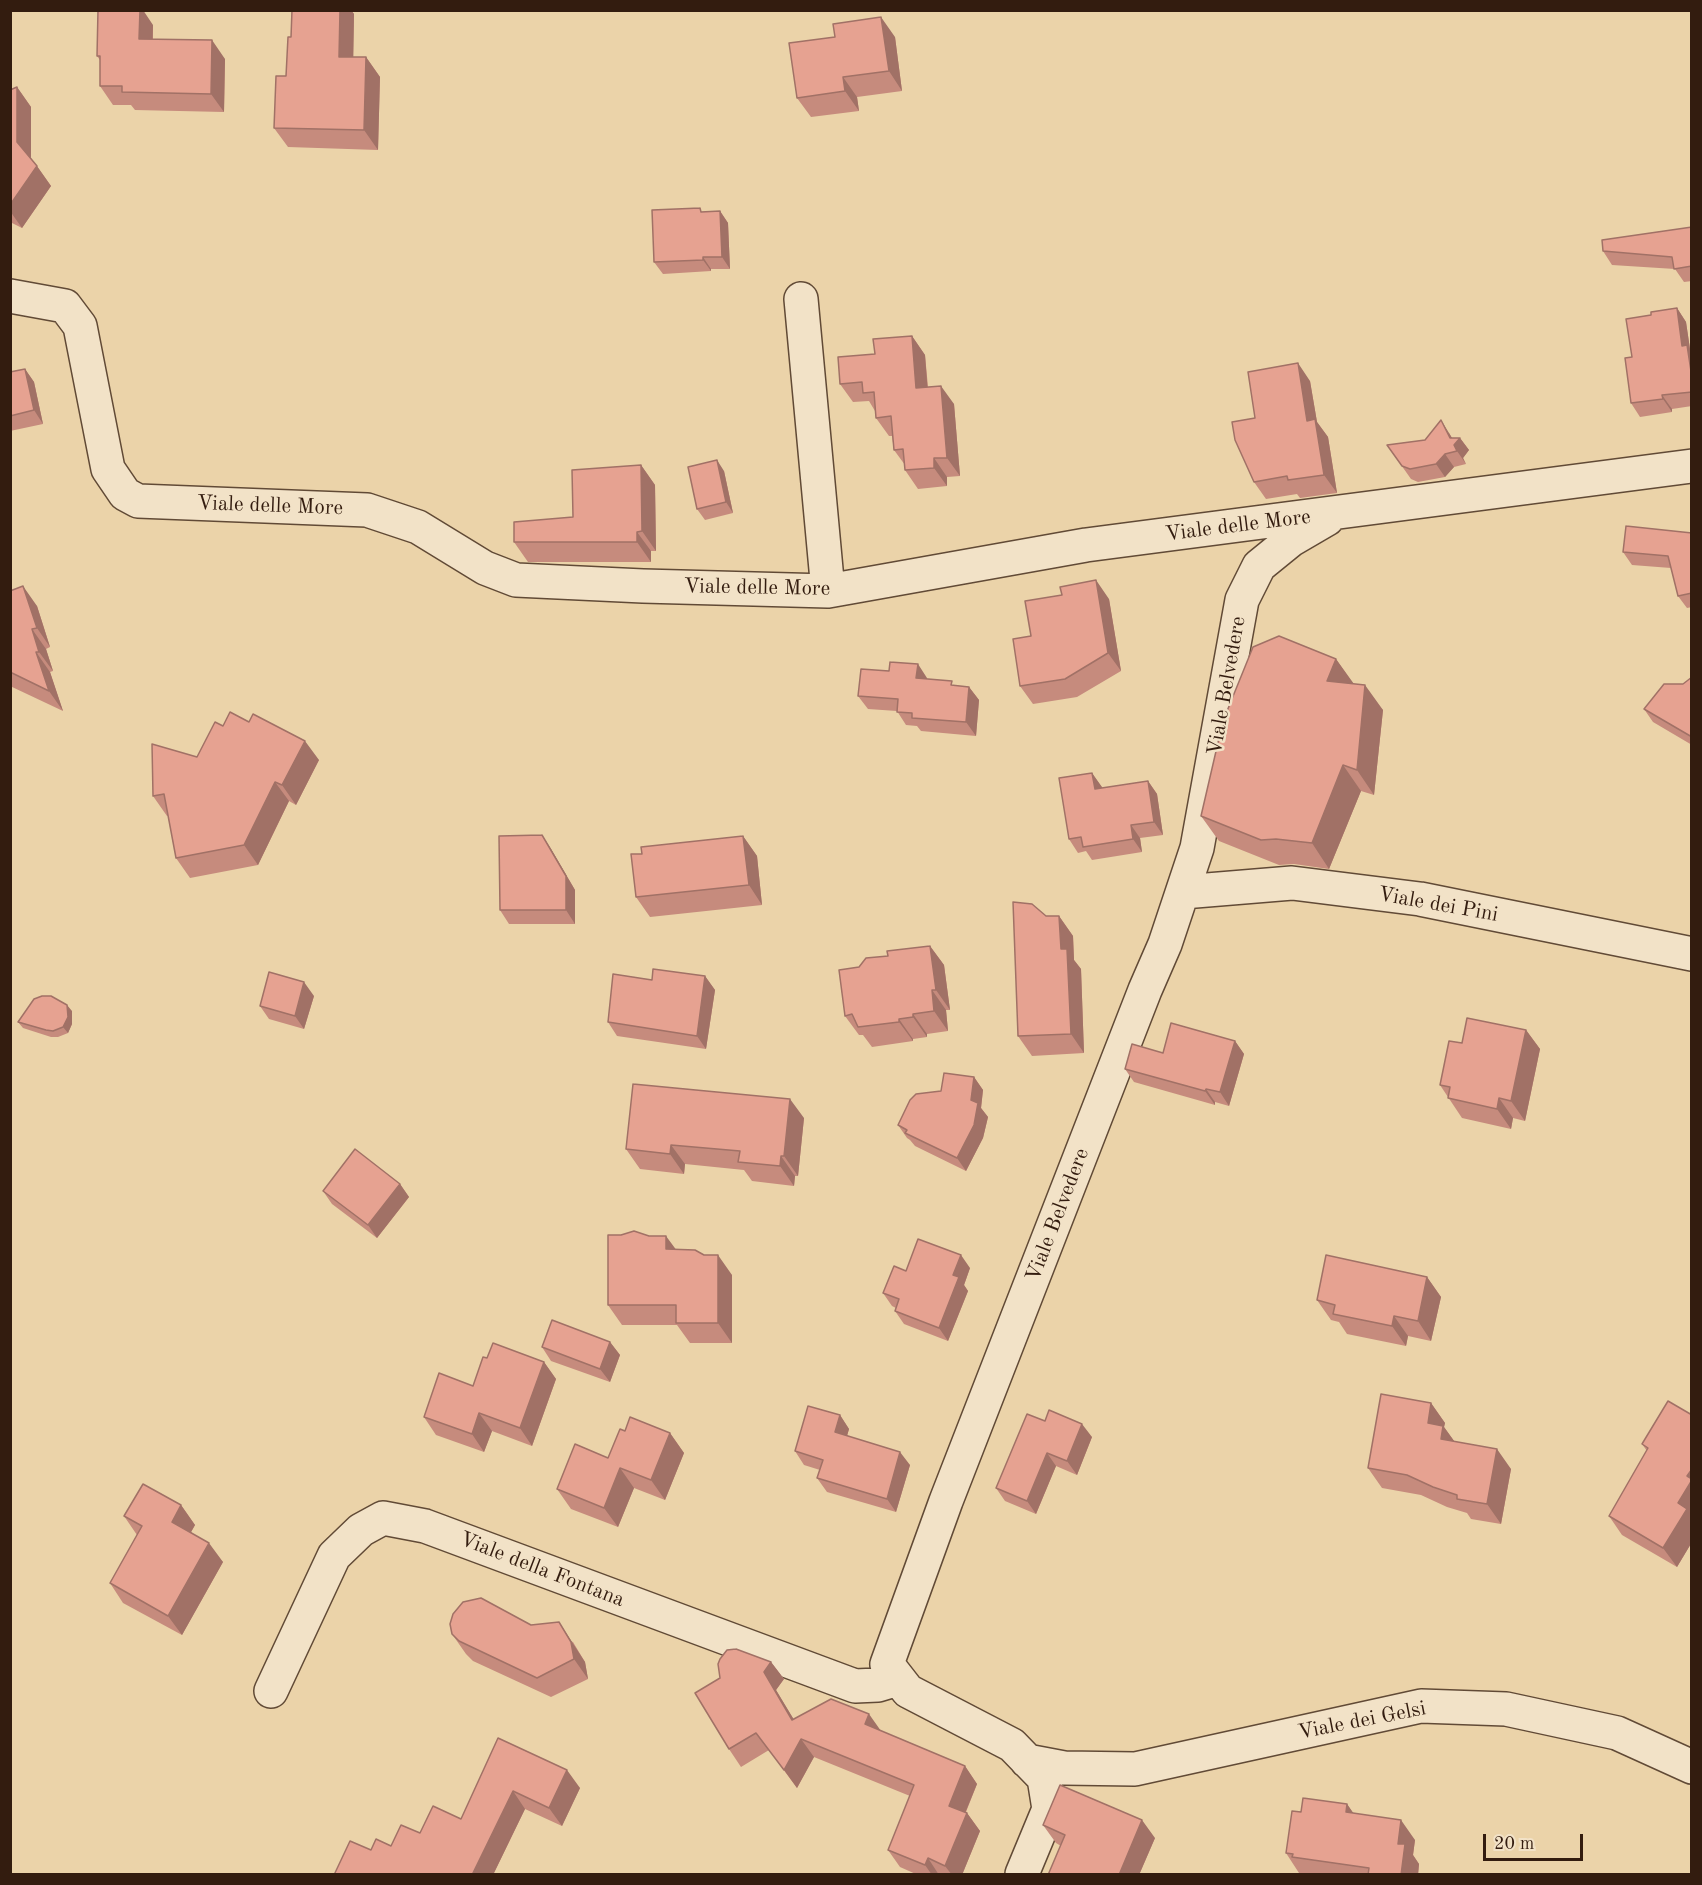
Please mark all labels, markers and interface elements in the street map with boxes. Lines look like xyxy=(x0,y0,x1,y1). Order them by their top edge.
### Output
street label: Viale delle More xyxy=(196,491,344,521)
street label: Viale delle More xyxy=(1164,505,1312,547)
street label: Viale delle More xyxy=(684,574,830,602)
street label: Viale Belvedere xyxy=(1202,614,1252,758)
street label: Viale dei Pini xyxy=(1376,882,1500,928)
street label: Viale Belvedere xyxy=(1021,1145,1095,1285)
street label: Viale della Fontana xyxy=(456,1527,628,1613)
street label: Viale dei Gelsi xyxy=(1296,1696,1428,1746)
scale bar xyxy=(1486,1822,1586,1860)
text: 20 m xyxy=(1494,1835,1534,1853)

